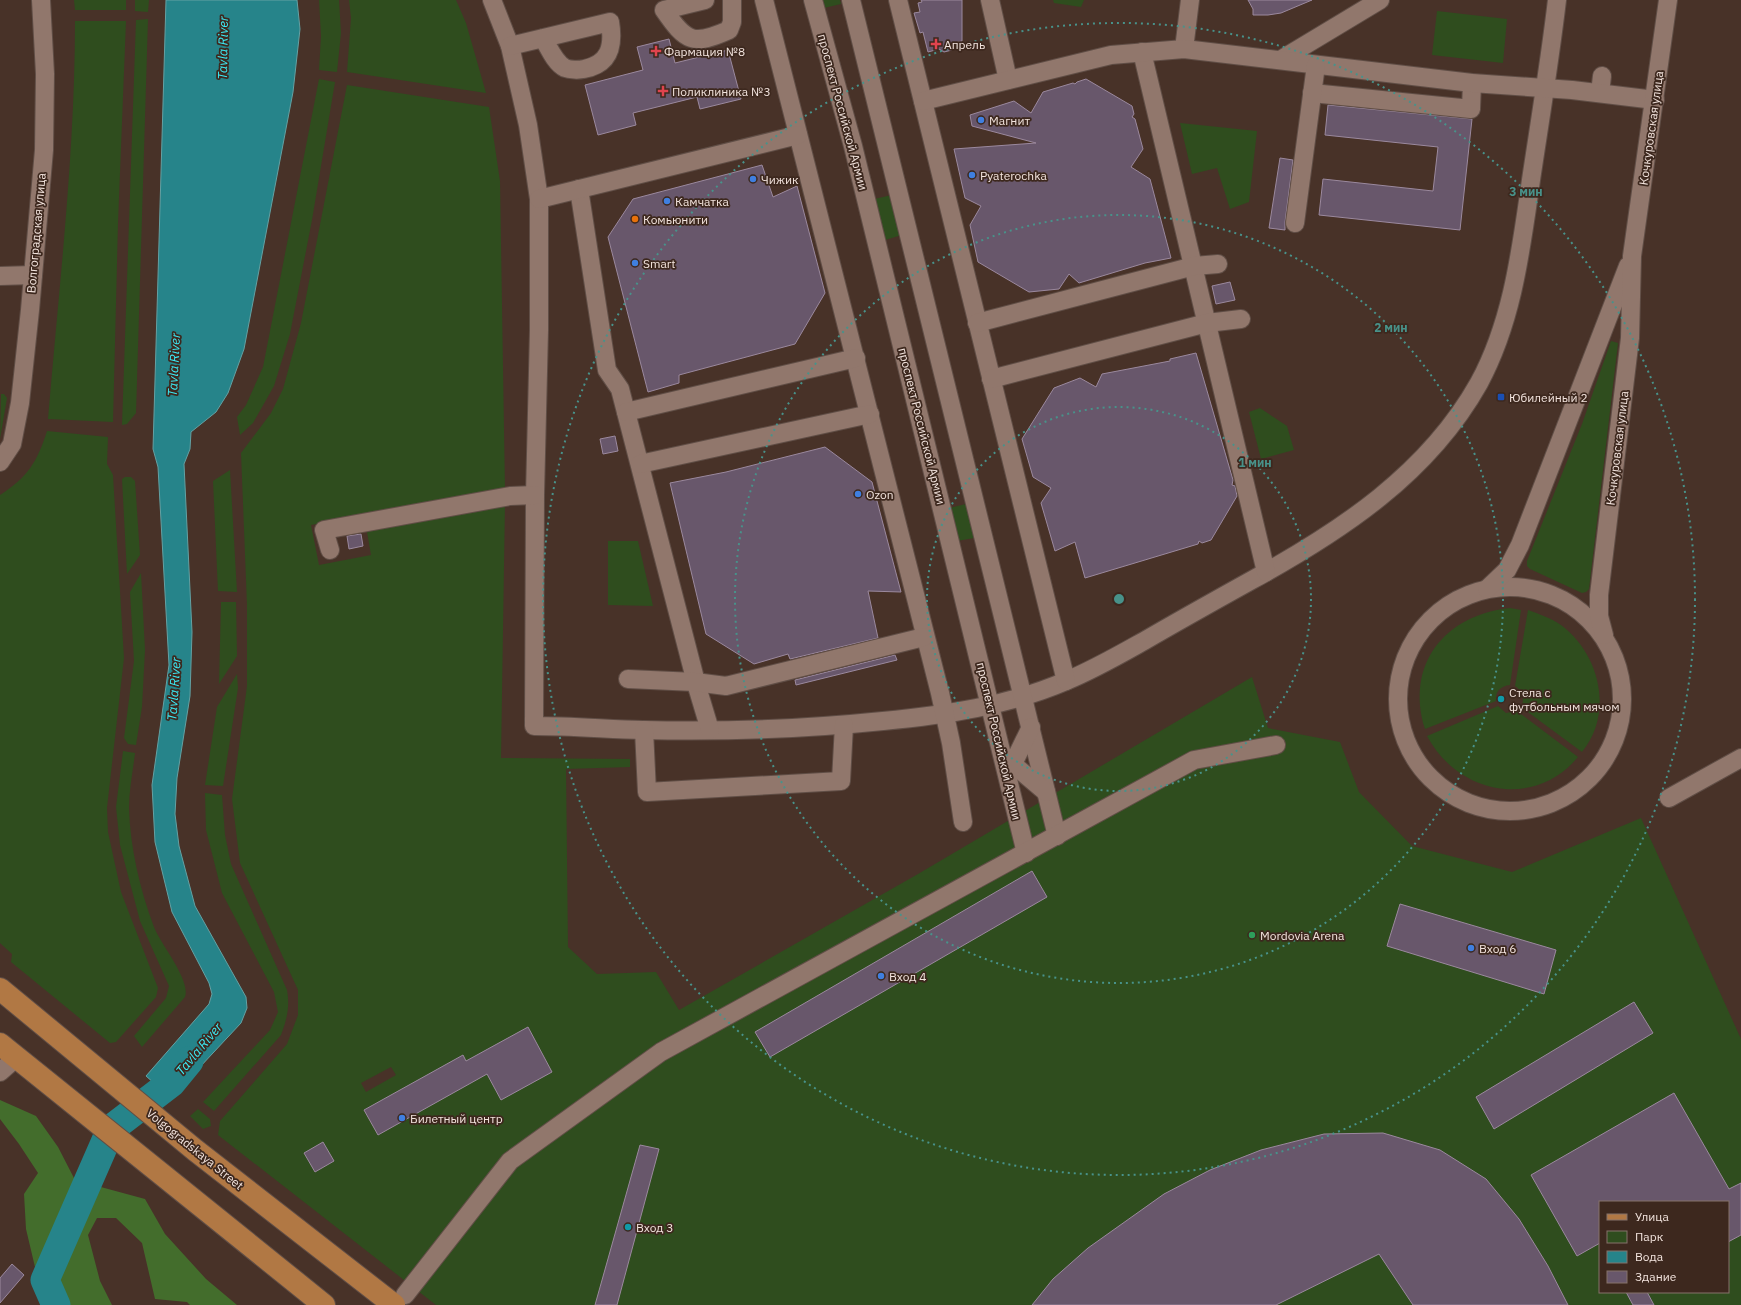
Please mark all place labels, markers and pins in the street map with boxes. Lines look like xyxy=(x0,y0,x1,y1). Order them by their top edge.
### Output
place label: Апрель xyxy=(944,37,985,52)
marker: Апрель xyxy=(931,39,941,49)
place label: Фармация №8 xyxy=(664,44,745,59)
marker: Фармация №8 xyxy=(651,46,661,56)
place label: Поликлиника №3 xyxy=(672,84,771,99)
marker: Поликлиника №3 xyxy=(657,85,669,97)
place label: Магнит xyxy=(989,113,1030,128)
marker: Магнит xyxy=(976,115,986,125)
place label: Pyaterochka xyxy=(980,168,1047,183)
marker: Pyaterochka xyxy=(967,170,977,180)
place label: Чижик xyxy=(761,172,799,187)
marker: Чижик xyxy=(748,174,758,184)
place label: Камчатка xyxy=(675,194,729,209)
marker: Камчатка xyxy=(662,196,672,206)
place label: Комьюнити xyxy=(643,212,708,227)
marker: Комьюнити xyxy=(630,214,640,224)
place label: Smart xyxy=(643,256,676,271)
marker: Smart xyxy=(630,258,640,268)
place label: Юбилейный 2 xyxy=(1509,390,1588,405)
marker: Юбилейный 2 xyxy=(1496,392,1506,402)
place label: Ozon xyxy=(866,487,893,502)
marker: Ozon xyxy=(853,489,863,499)
centre of rings xyxy=(1112,592,1126,606)
place label: Стела с футбольным мячом xyxy=(1509,685,1620,714)
marker: Стела с футбольным мячом xyxy=(1496,694,1506,704)
place label: Mordovia Arena xyxy=(1260,928,1345,943)
marker: Mordovia Arena xyxy=(1247,930,1257,940)
place label: Вход 6 xyxy=(1479,941,1517,956)
marker: Вход 6 xyxy=(1466,943,1476,953)
place label: Вход 4 xyxy=(889,969,927,984)
marker: Вход 4 xyxy=(876,971,886,981)
place label: Билетный центр xyxy=(410,1111,503,1126)
marker: Билетный центр xyxy=(397,1113,407,1123)
place label: Вход 3 xyxy=(636,1220,674,1235)
marker: Вход 3 xyxy=(623,1222,633,1232)

